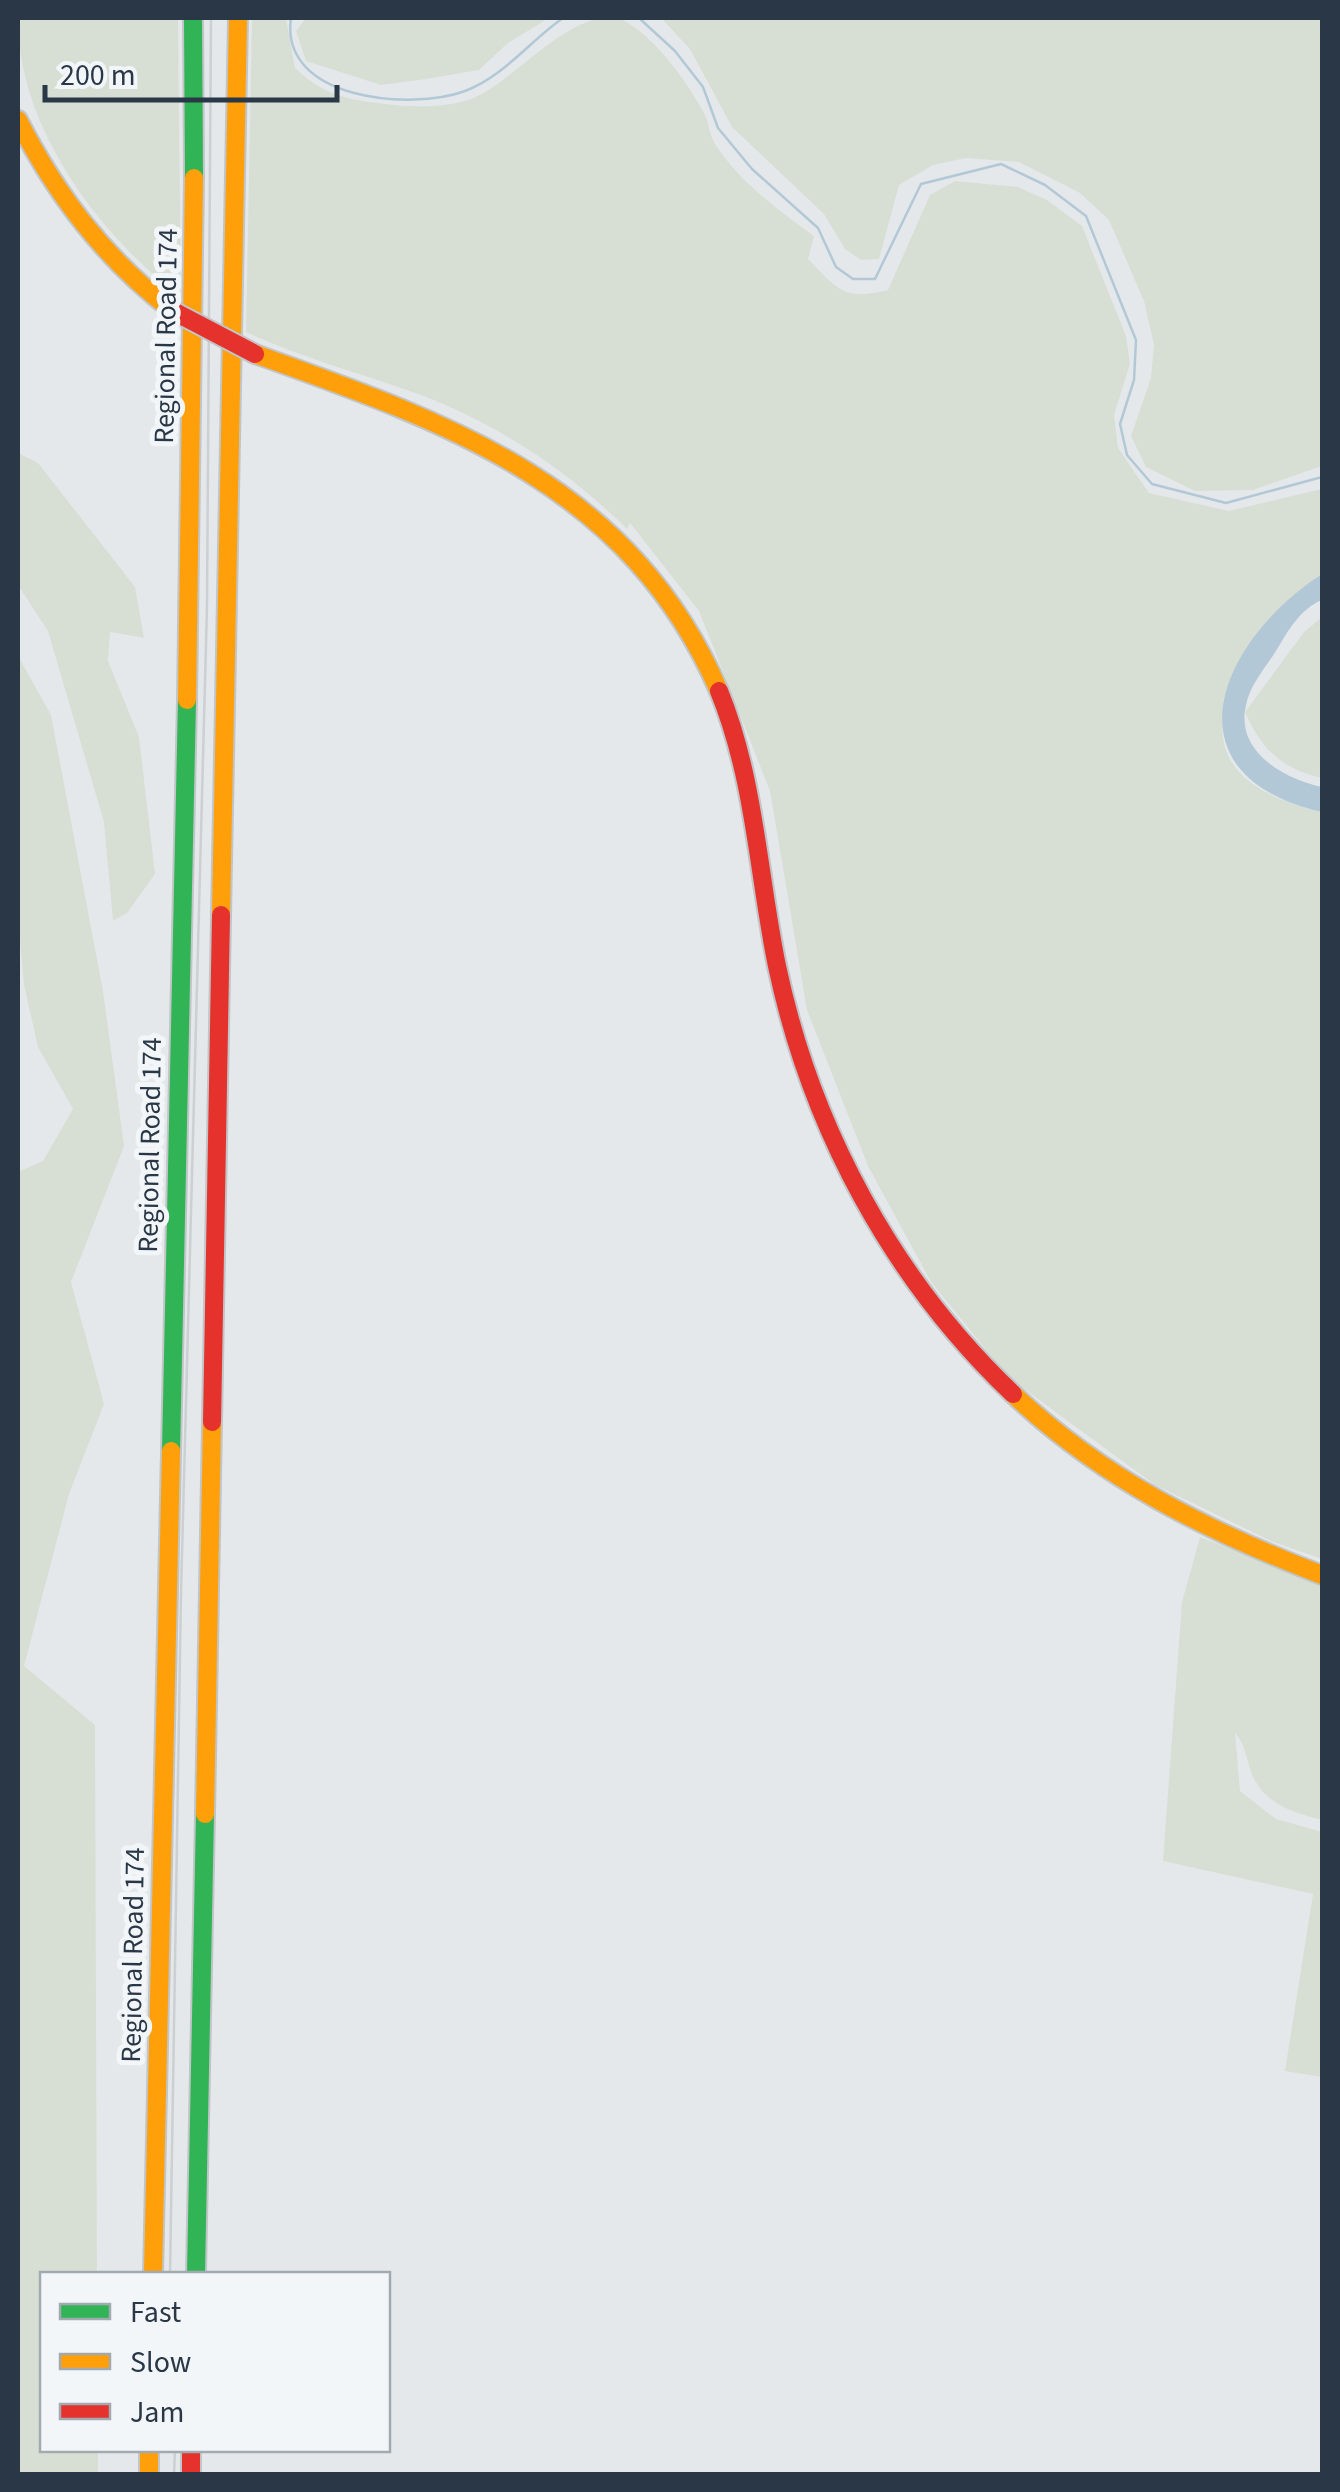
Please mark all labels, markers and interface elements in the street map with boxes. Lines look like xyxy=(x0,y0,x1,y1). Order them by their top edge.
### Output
scale bar xyxy=(45,40,338,102)
text: 200 m xyxy=(60,54,136,97)
street label: Regional Road 174 xyxy=(144,228,188,444)
street label: Regional Road 174 xyxy=(128,1037,172,1253)
street label: Regional Road 174 xyxy=(111,1847,155,2063)
legend xyxy=(40,2272,390,2452)
text: Fast xyxy=(130,2291,181,2334)
text: Slow xyxy=(130,2341,191,2384)
text: Jam xyxy=(130,2391,184,2434)

